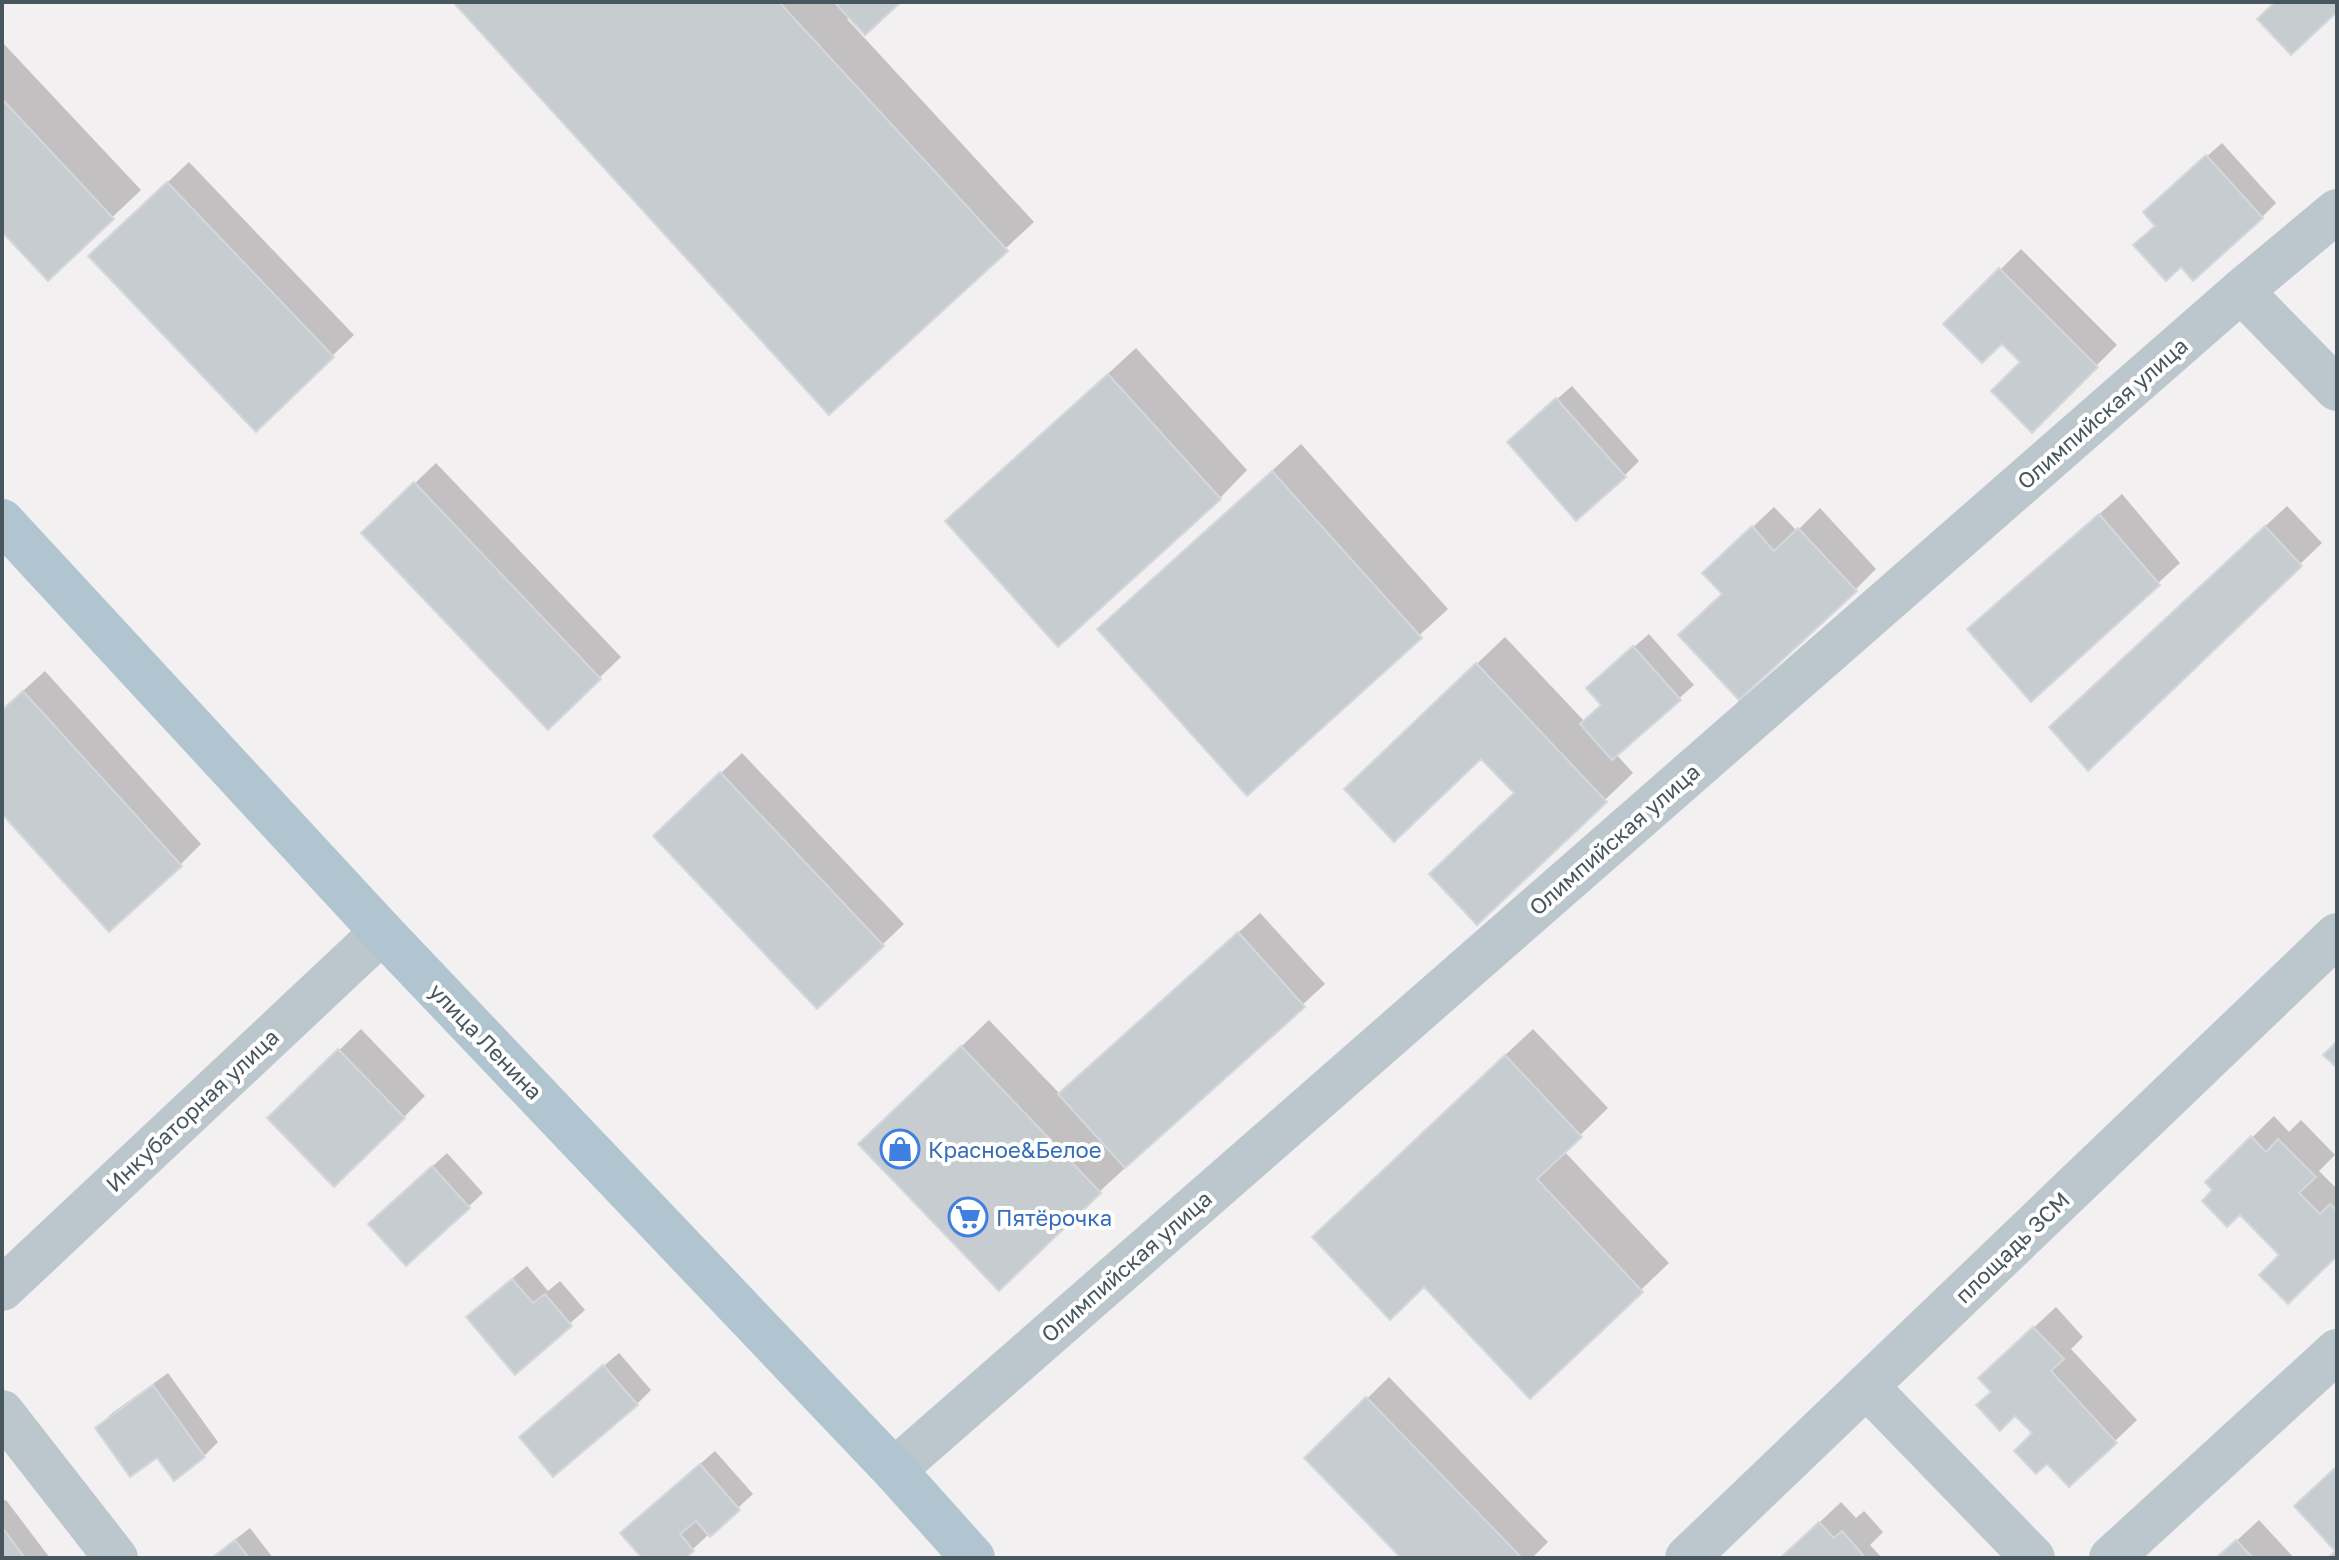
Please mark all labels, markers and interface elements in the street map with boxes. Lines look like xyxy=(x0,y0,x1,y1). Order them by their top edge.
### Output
street label: Олимпийская улица xyxy=(2011,332,2193,494)
street label: Олимпийская улица xyxy=(1523,758,1705,920)
street label: улица Ленина xyxy=(424,977,548,1105)
street label: Инкубаторная улица xyxy=(100,1023,284,1197)
shop icon: Красное&Белое xyxy=(879,1128,921,1170)
place label: Красное&Белое xyxy=(928,1136,1101,1163)
street label: Олимпийская улица xyxy=(1035,1185,1217,1347)
street label: площадь ЗСМ xyxy=(1949,1186,2075,1308)
supermarket icon: Пятёрочка xyxy=(947,1196,989,1238)
place label: Пятёрочка xyxy=(996,1204,1112,1231)

